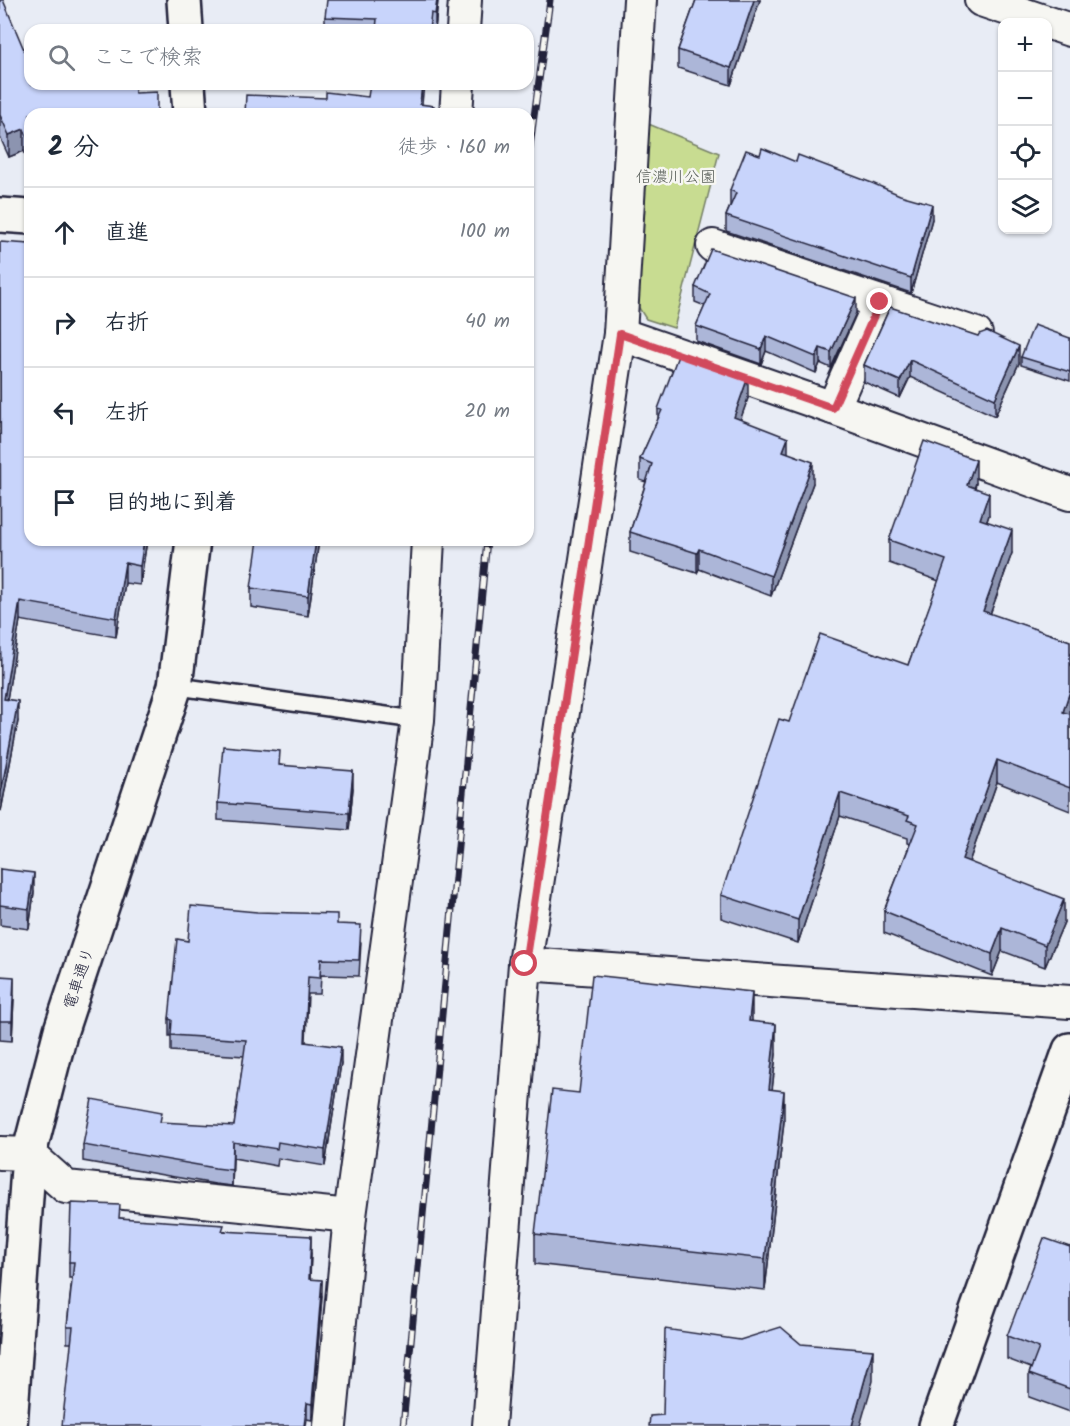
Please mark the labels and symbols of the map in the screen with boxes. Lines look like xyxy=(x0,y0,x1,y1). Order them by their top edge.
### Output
park label: 信濃川公園 xyxy=(636,165,716,190)
route end xyxy=(866,288,892,314)
street label: 電車通り xyxy=(58,944,101,1013)
route start xyxy=(511,950,537,976)

